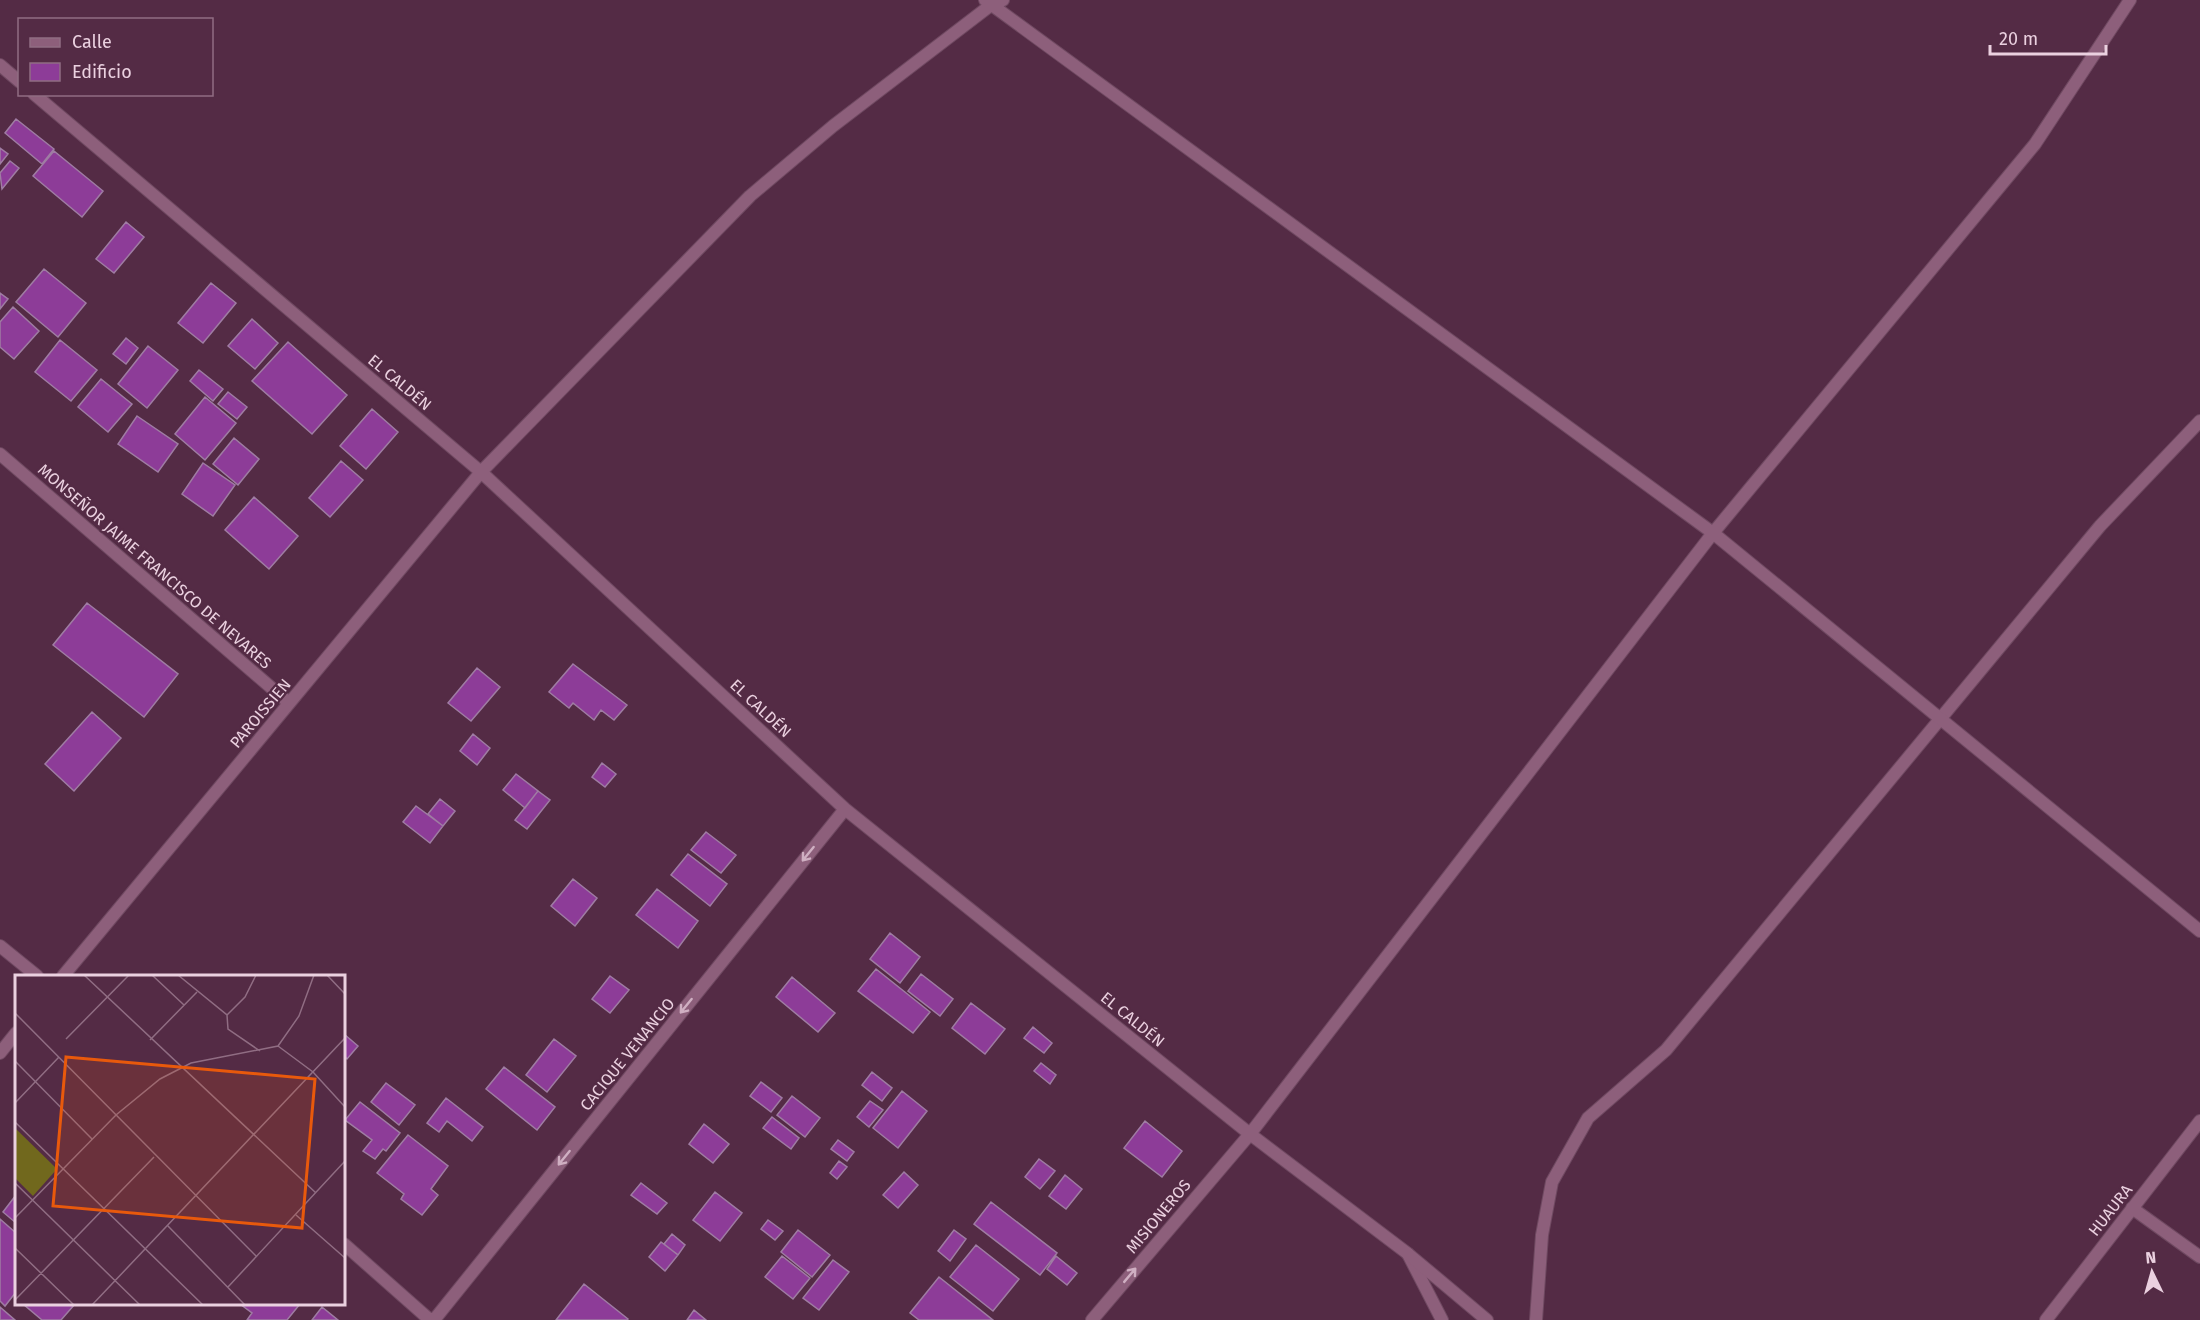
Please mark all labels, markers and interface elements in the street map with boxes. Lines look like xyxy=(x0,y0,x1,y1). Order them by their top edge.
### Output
legend xyxy=(18,18,213,96)
scale bar xyxy=(1990,18,2106,56)
text: 20 m xyxy=(1999,28,2038,50)
text: Calle xyxy=(72,31,112,53)
text: Edificio xyxy=(72,61,132,83)
street label: EL CALDÉN xyxy=(364,350,436,414)
street label: MONSEÑOR JAIME FRANCISCO DE NEVARES xyxy=(34,460,275,673)
street label: PAROISSIEN xyxy=(226,675,295,752)
street label: EL CALDÉN xyxy=(726,675,796,741)
one-way arrow xyxy=(802,846,815,862)
inset map xyxy=(15,975,345,1305)
street label: EL CALDÉN xyxy=(1097,987,1169,1051)
street label: CACIQUE VENANCIO xyxy=(576,994,679,1114)
one-way arrow xyxy=(680,998,693,1014)
one-way arrow xyxy=(558,1150,571,1166)
street label: MISIONEROS xyxy=(1122,1175,1195,1257)
street label: HUAURA xyxy=(2085,1180,2137,1240)
north arrow xyxy=(2122,1242,2182,1302)
text: N xyxy=(2145,1248,2157,1267)
one-way arrow xyxy=(1123,1268,1137,1283)

